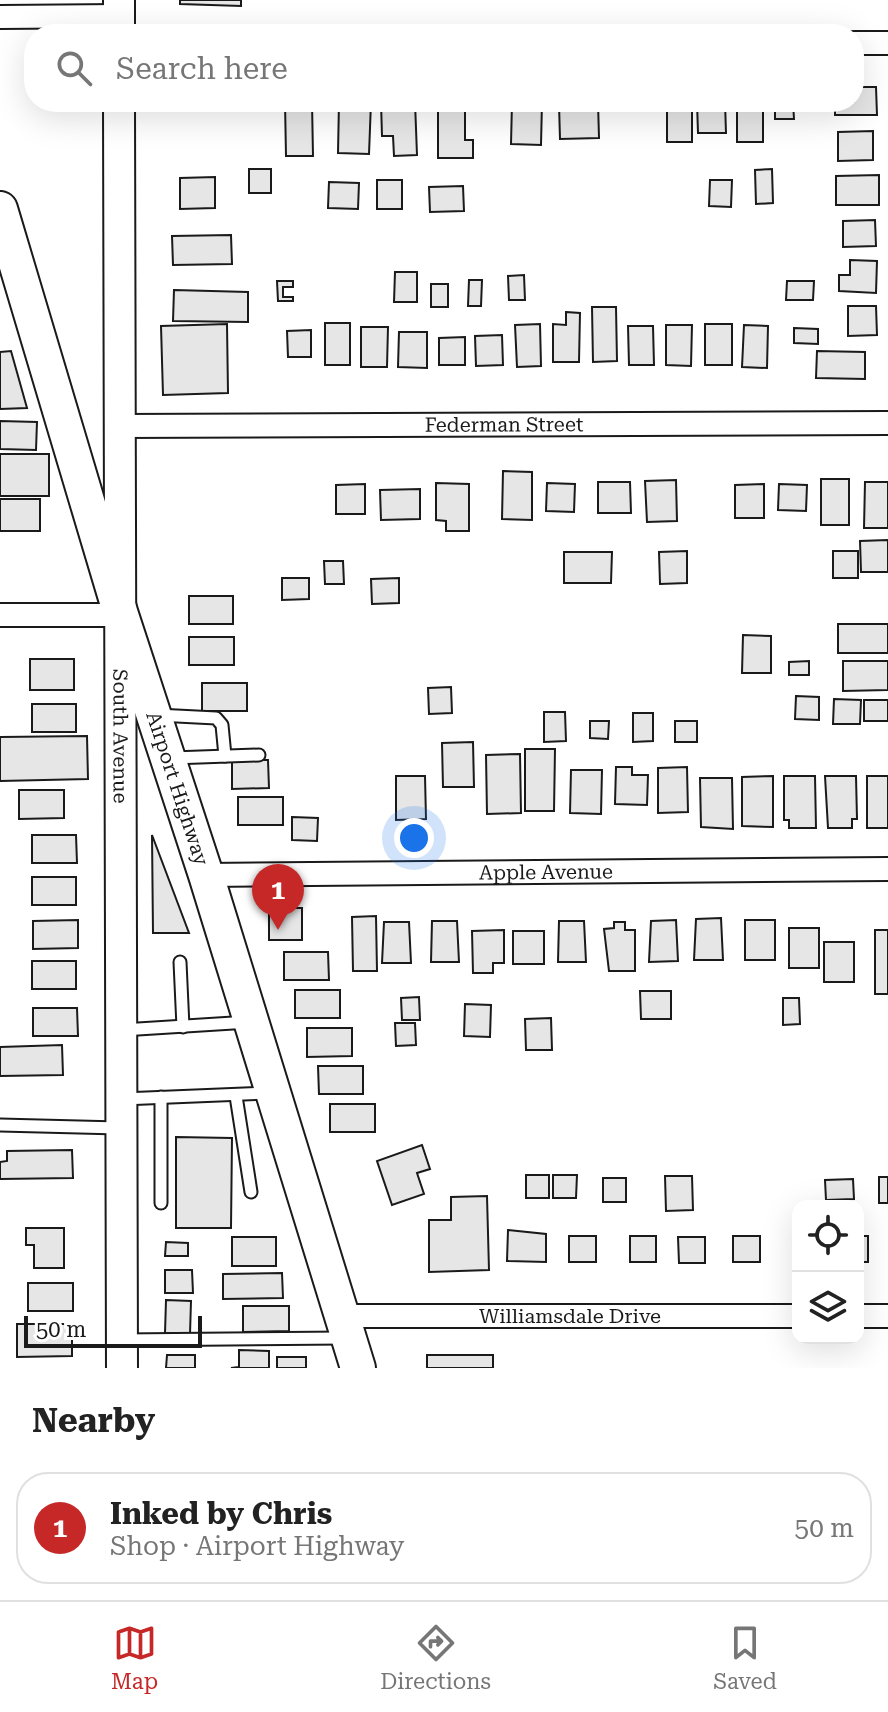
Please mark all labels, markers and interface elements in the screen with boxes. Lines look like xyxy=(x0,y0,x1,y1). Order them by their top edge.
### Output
search box xyxy=(24,24,864,112)
icon: search xyxy=(52,46,96,90)
text: Search here xyxy=(116,51,288,86)
street label: Federman Street xyxy=(425,412,584,437)
street label: South Avenue xyxy=(108,669,133,803)
street label: Airport Highway xyxy=(141,708,214,869)
your location xyxy=(394,818,434,858)
street label: Apple Avenue xyxy=(479,859,613,885)
pin: 1 xyxy=(252,864,304,930)
map controls xyxy=(792,1200,864,1344)
button: locate xyxy=(792,1200,864,1272)
button: layers xyxy=(792,1272,864,1344)
street label: Williamsdale Drive xyxy=(479,1304,661,1328)
scale bar xyxy=(24,1312,202,1348)
text: 50 m xyxy=(36,1317,86,1342)
text: Nearby xyxy=(32,1400,155,1440)
text: Inked by Chris xyxy=(110,1496,332,1531)
text: 1 xyxy=(53,1513,67,1543)
text: 50 m xyxy=(795,1513,854,1543)
text: Shop · Airport Highway xyxy=(110,1531,404,1561)
tab: Map xyxy=(111,1621,158,1694)
tab: Directions xyxy=(380,1621,491,1694)
tab: Saved xyxy=(713,1621,777,1694)

